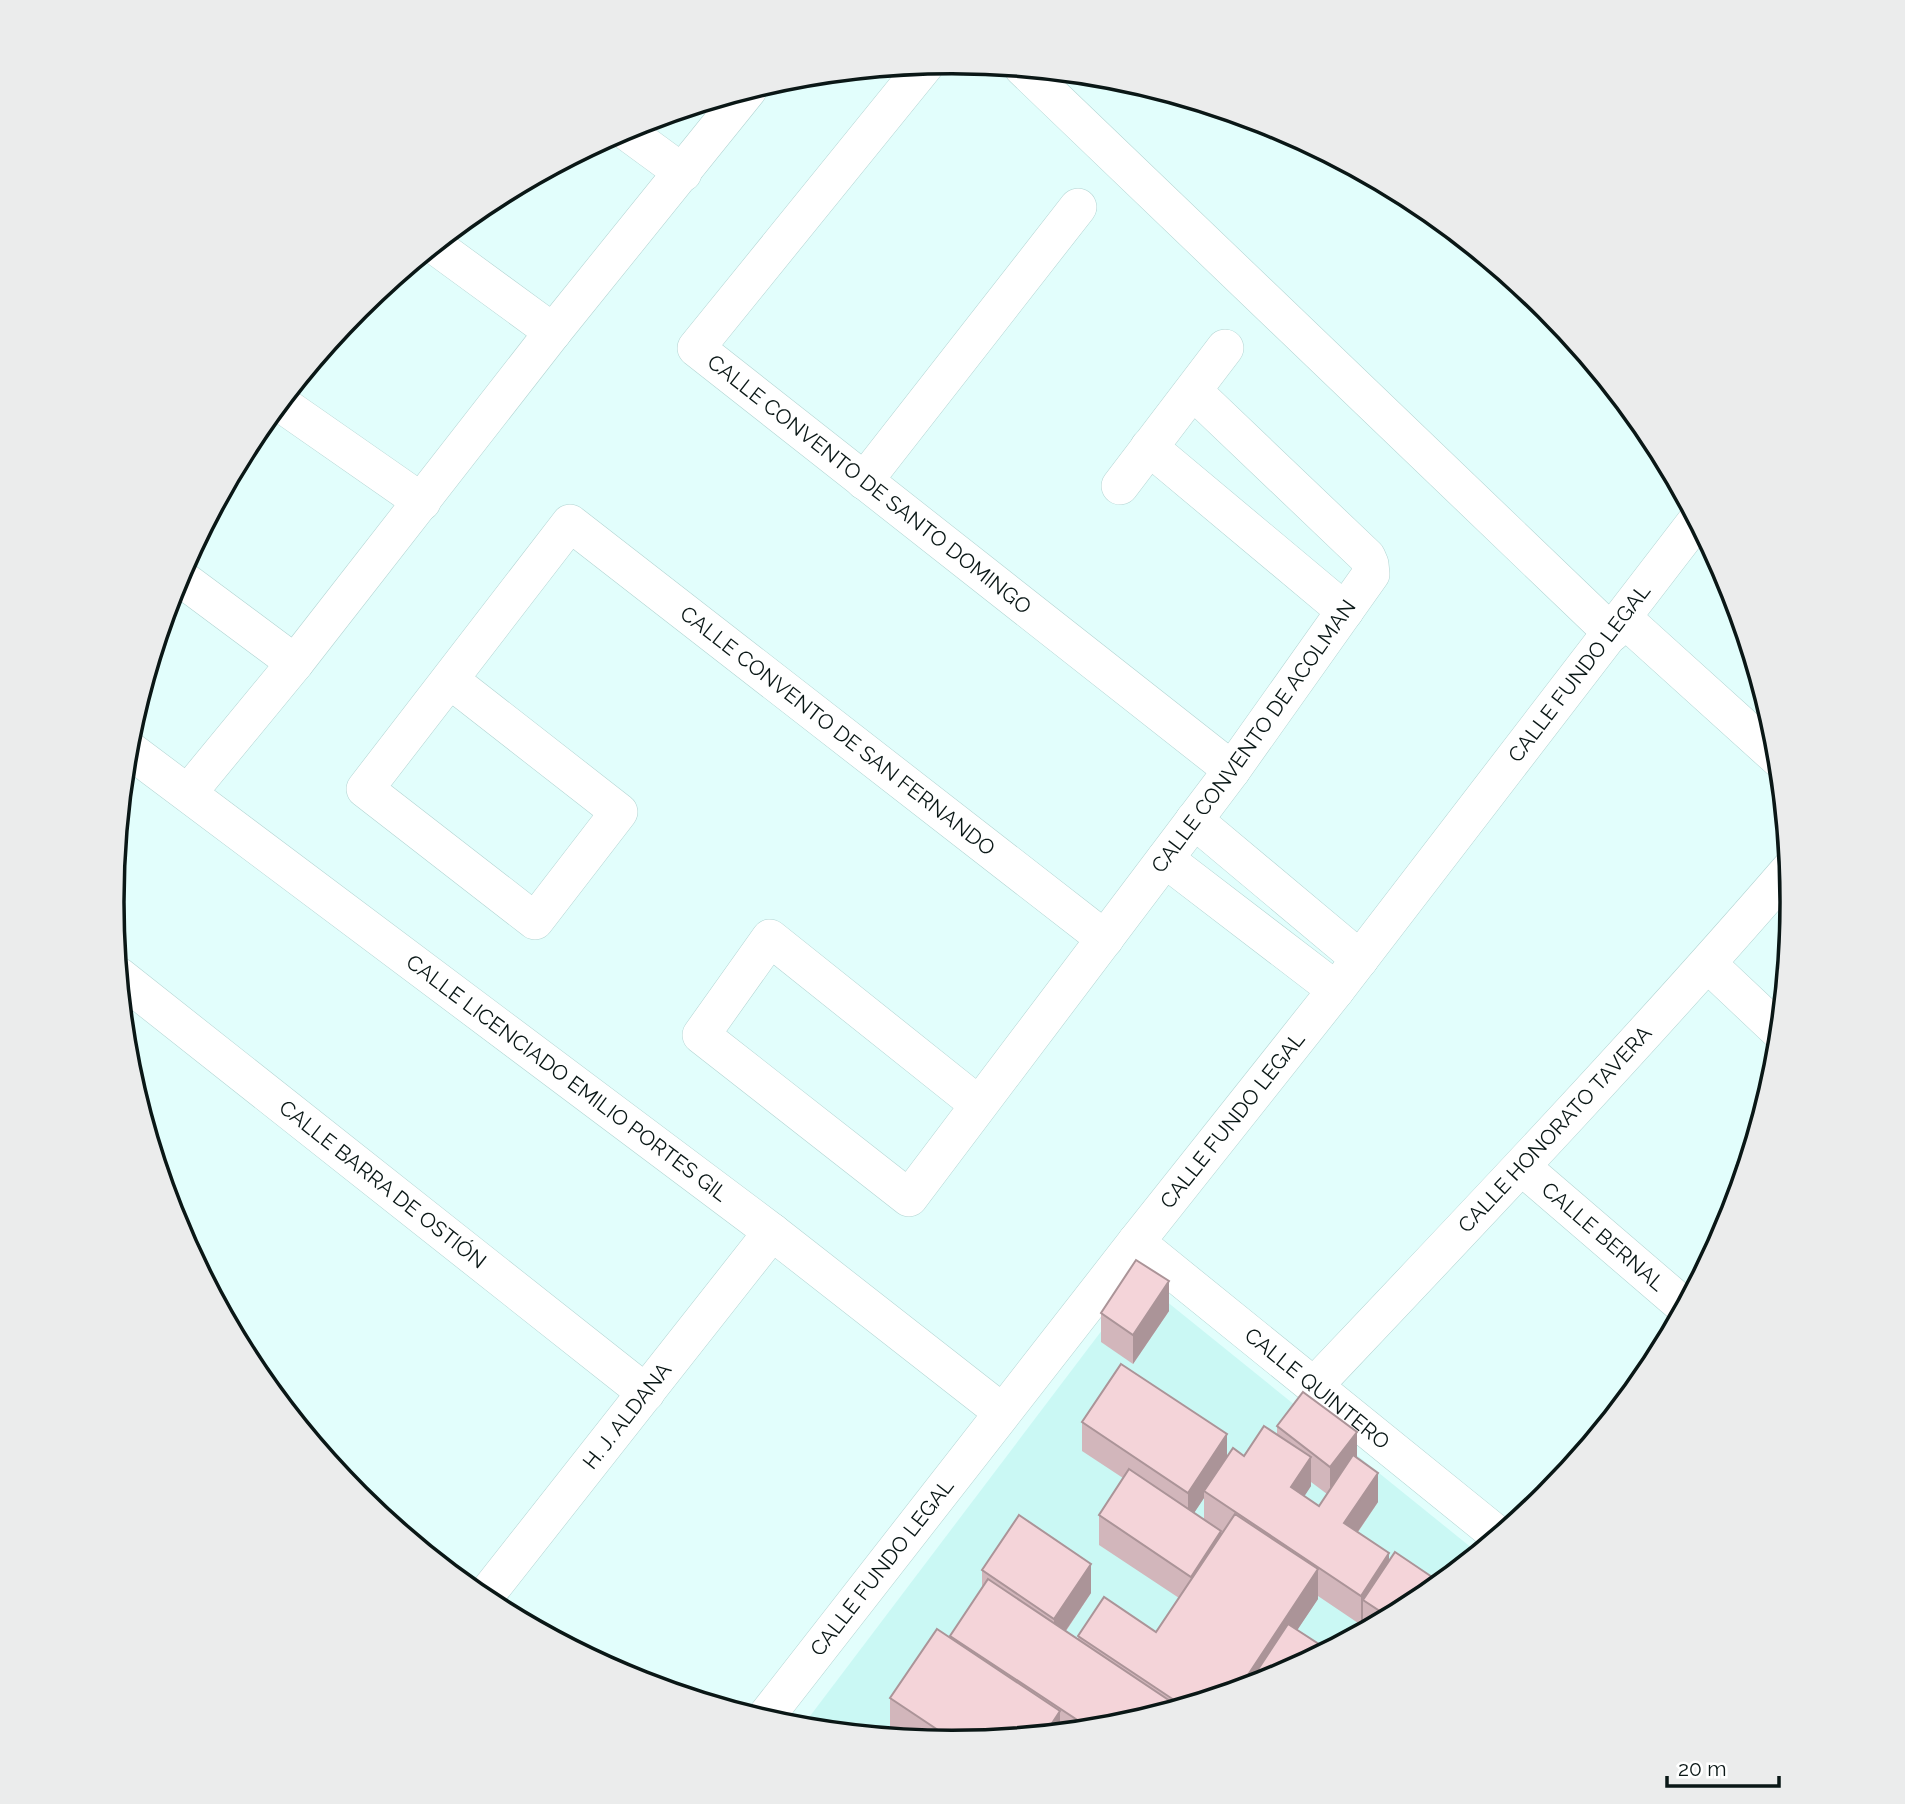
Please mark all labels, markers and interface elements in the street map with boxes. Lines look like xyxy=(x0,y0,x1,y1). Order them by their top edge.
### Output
street label: CALLE CONVENTO DE SANTO DOMINGO xyxy=(703,349,1036,619)
street label: CALLE FUNDO LEGAL xyxy=(1503,579,1655,767)
street label: CALLE CONVENTO DE ACOLMAN xyxy=(1146,595,1361,878)
street label: CALLE CONVENTO DE SAN FERNANDO xyxy=(676,601,1000,861)
street label: CALLE LICENCIADO EMILIO PORTES GIL xyxy=(402,949,733,1206)
street label: CALLE HONORATO TAVERA xyxy=(1453,1021,1657,1238)
street label: CALLE FUNDO LEGAL xyxy=(1154,1027,1310,1213)
street label: CALLE BARRA DE OSTIÓN xyxy=(274,1095,491,1274)
street label: CALLE BERNAL xyxy=(1537,1177,1670,1296)
street label: CALLE QUINTERO xyxy=(1240,1322,1395,1454)
street label: H. J. ALDANA xyxy=(577,1357,676,1474)
street label: CALLE FUNDO LEGAL xyxy=(805,1474,959,1661)
scale bar xyxy=(1667,1744,1779,1788)
text: 20 m xyxy=(1678,1756,1726,1781)

